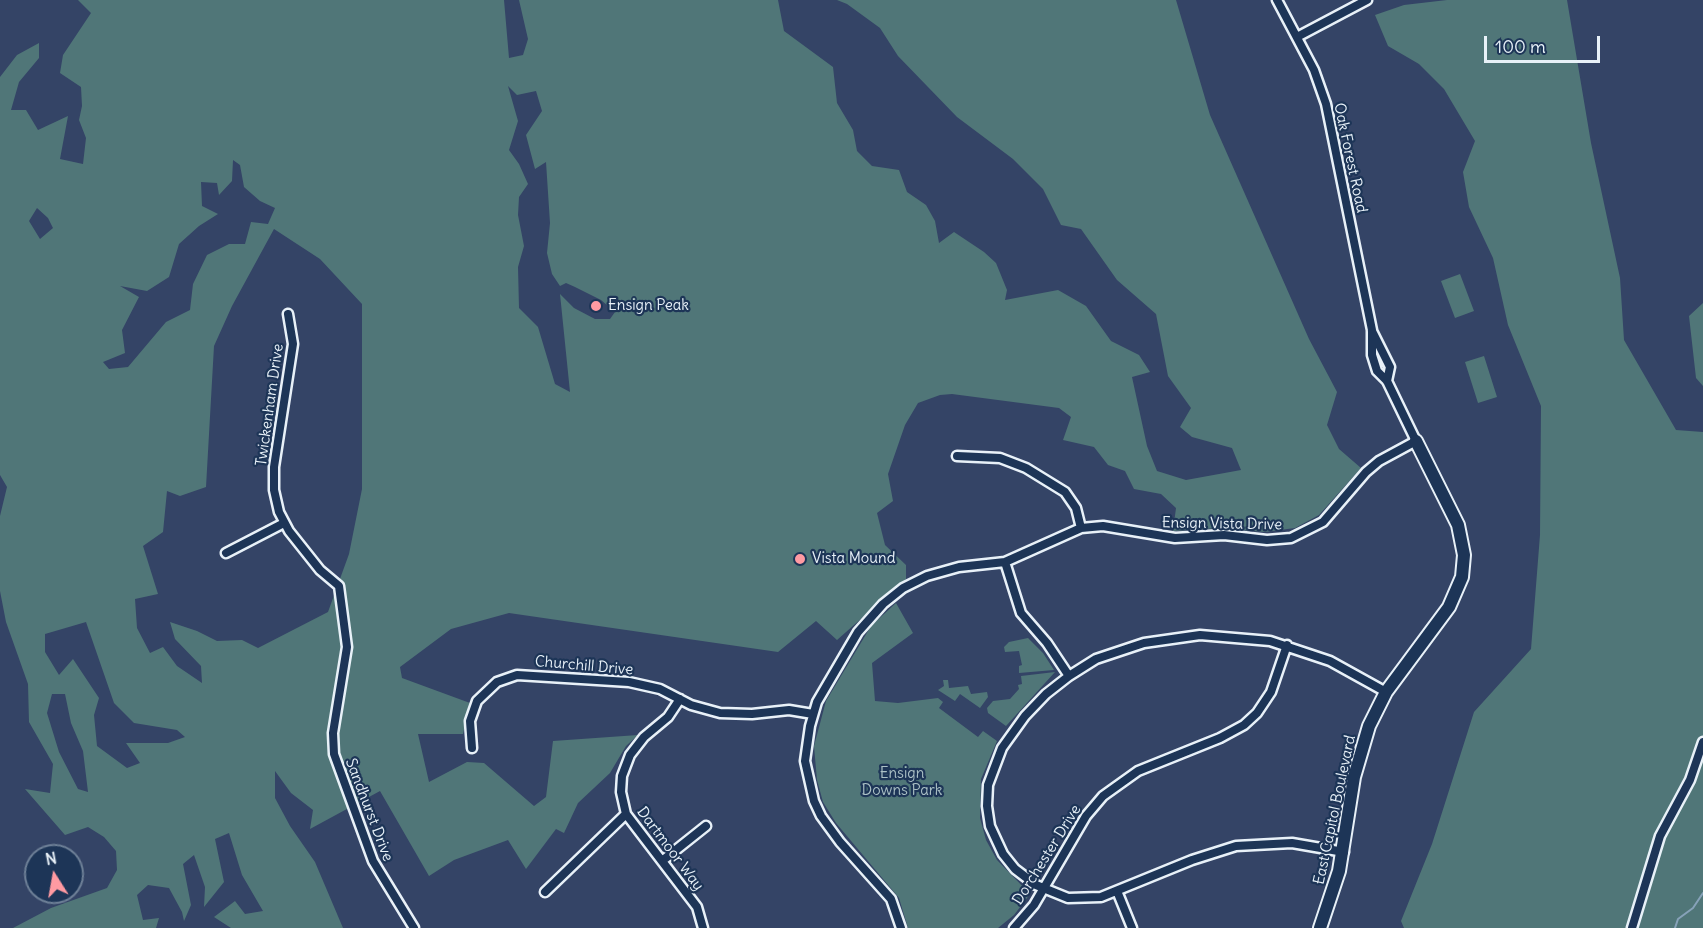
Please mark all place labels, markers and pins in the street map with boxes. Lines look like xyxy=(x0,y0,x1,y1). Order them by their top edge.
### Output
place label: Ensign Peak xyxy=(608,297,689,315)
marker: Ensign Peak xyxy=(589,299,603,313)
place label: Vista Mound xyxy=(812,550,895,568)
marker: Vista Mound xyxy=(793,552,807,566)

